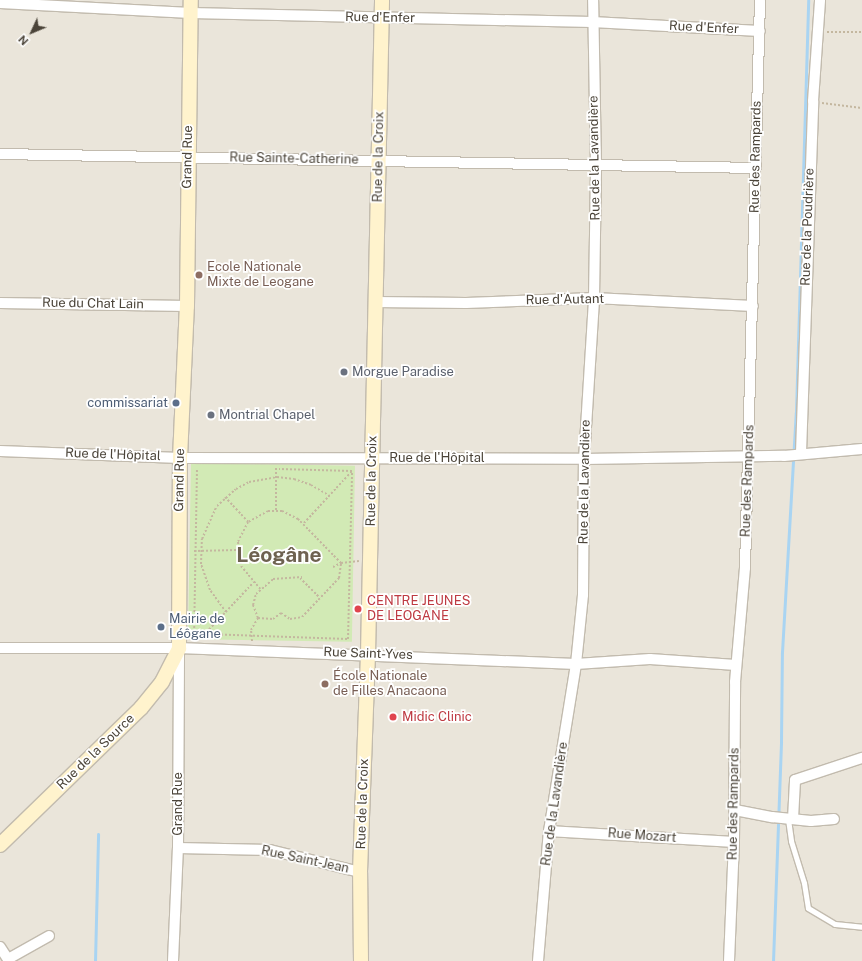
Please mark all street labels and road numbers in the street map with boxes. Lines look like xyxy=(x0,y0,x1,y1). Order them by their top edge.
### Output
street label: Rue d'Enfer xyxy=(345,10,415,26)
street label: Rue d'Enfer xyxy=(668,18,740,38)
street label: Rue de la Lavandière xyxy=(586,95,604,221)
street label: Rue des Rampards xyxy=(747,100,765,214)
street label: Rue de la Croix xyxy=(370,111,388,203)
street label: Grand Rue xyxy=(180,125,196,189)
street label: Rue Sainte-Catherine xyxy=(229,150,359,168)
street label: Rue de la Poudrière xyxy=(798,168,818,286)
street label: Rue d'Autant xyxy=(525,292,605,308)
street label: Rue du Chat Lain xyxy=(42,295,144,313)
street label: Rue de la Lavandière xyxy=(576,419,594,545)
street label: Rue des Rampards xyxy=(738,424,758,538)
street label: Rue de la Croix xyxy=(363,435,381,527)
street label: Rue de l'Hôpital xyxy=(65,446,161,464)
street label: Grand Rue xyxy=(172,448,188,512)
street label: Rue de l'Hôpital xyxy=(389,450,485,466)
street label: Rue Saint-Yves xyxy=(323,645,413,663)
street label: Rue de la Source xyxy=(54,711,138,793)
street label: Rue de la Lavandière xyxy=(539,741,571,867)
street label: Rue des Rampards xyxy=(725,747,743,861)
street label: Rue de la Croix xyxy=(354,758,372,850)
street label: Grand Rue xyxy=(170,772,186,836)
street label: Rue Mozart xyxy=(607,826,677,846)
street label: Rue Saint-Jean xyxy=(260,843,350,877)

